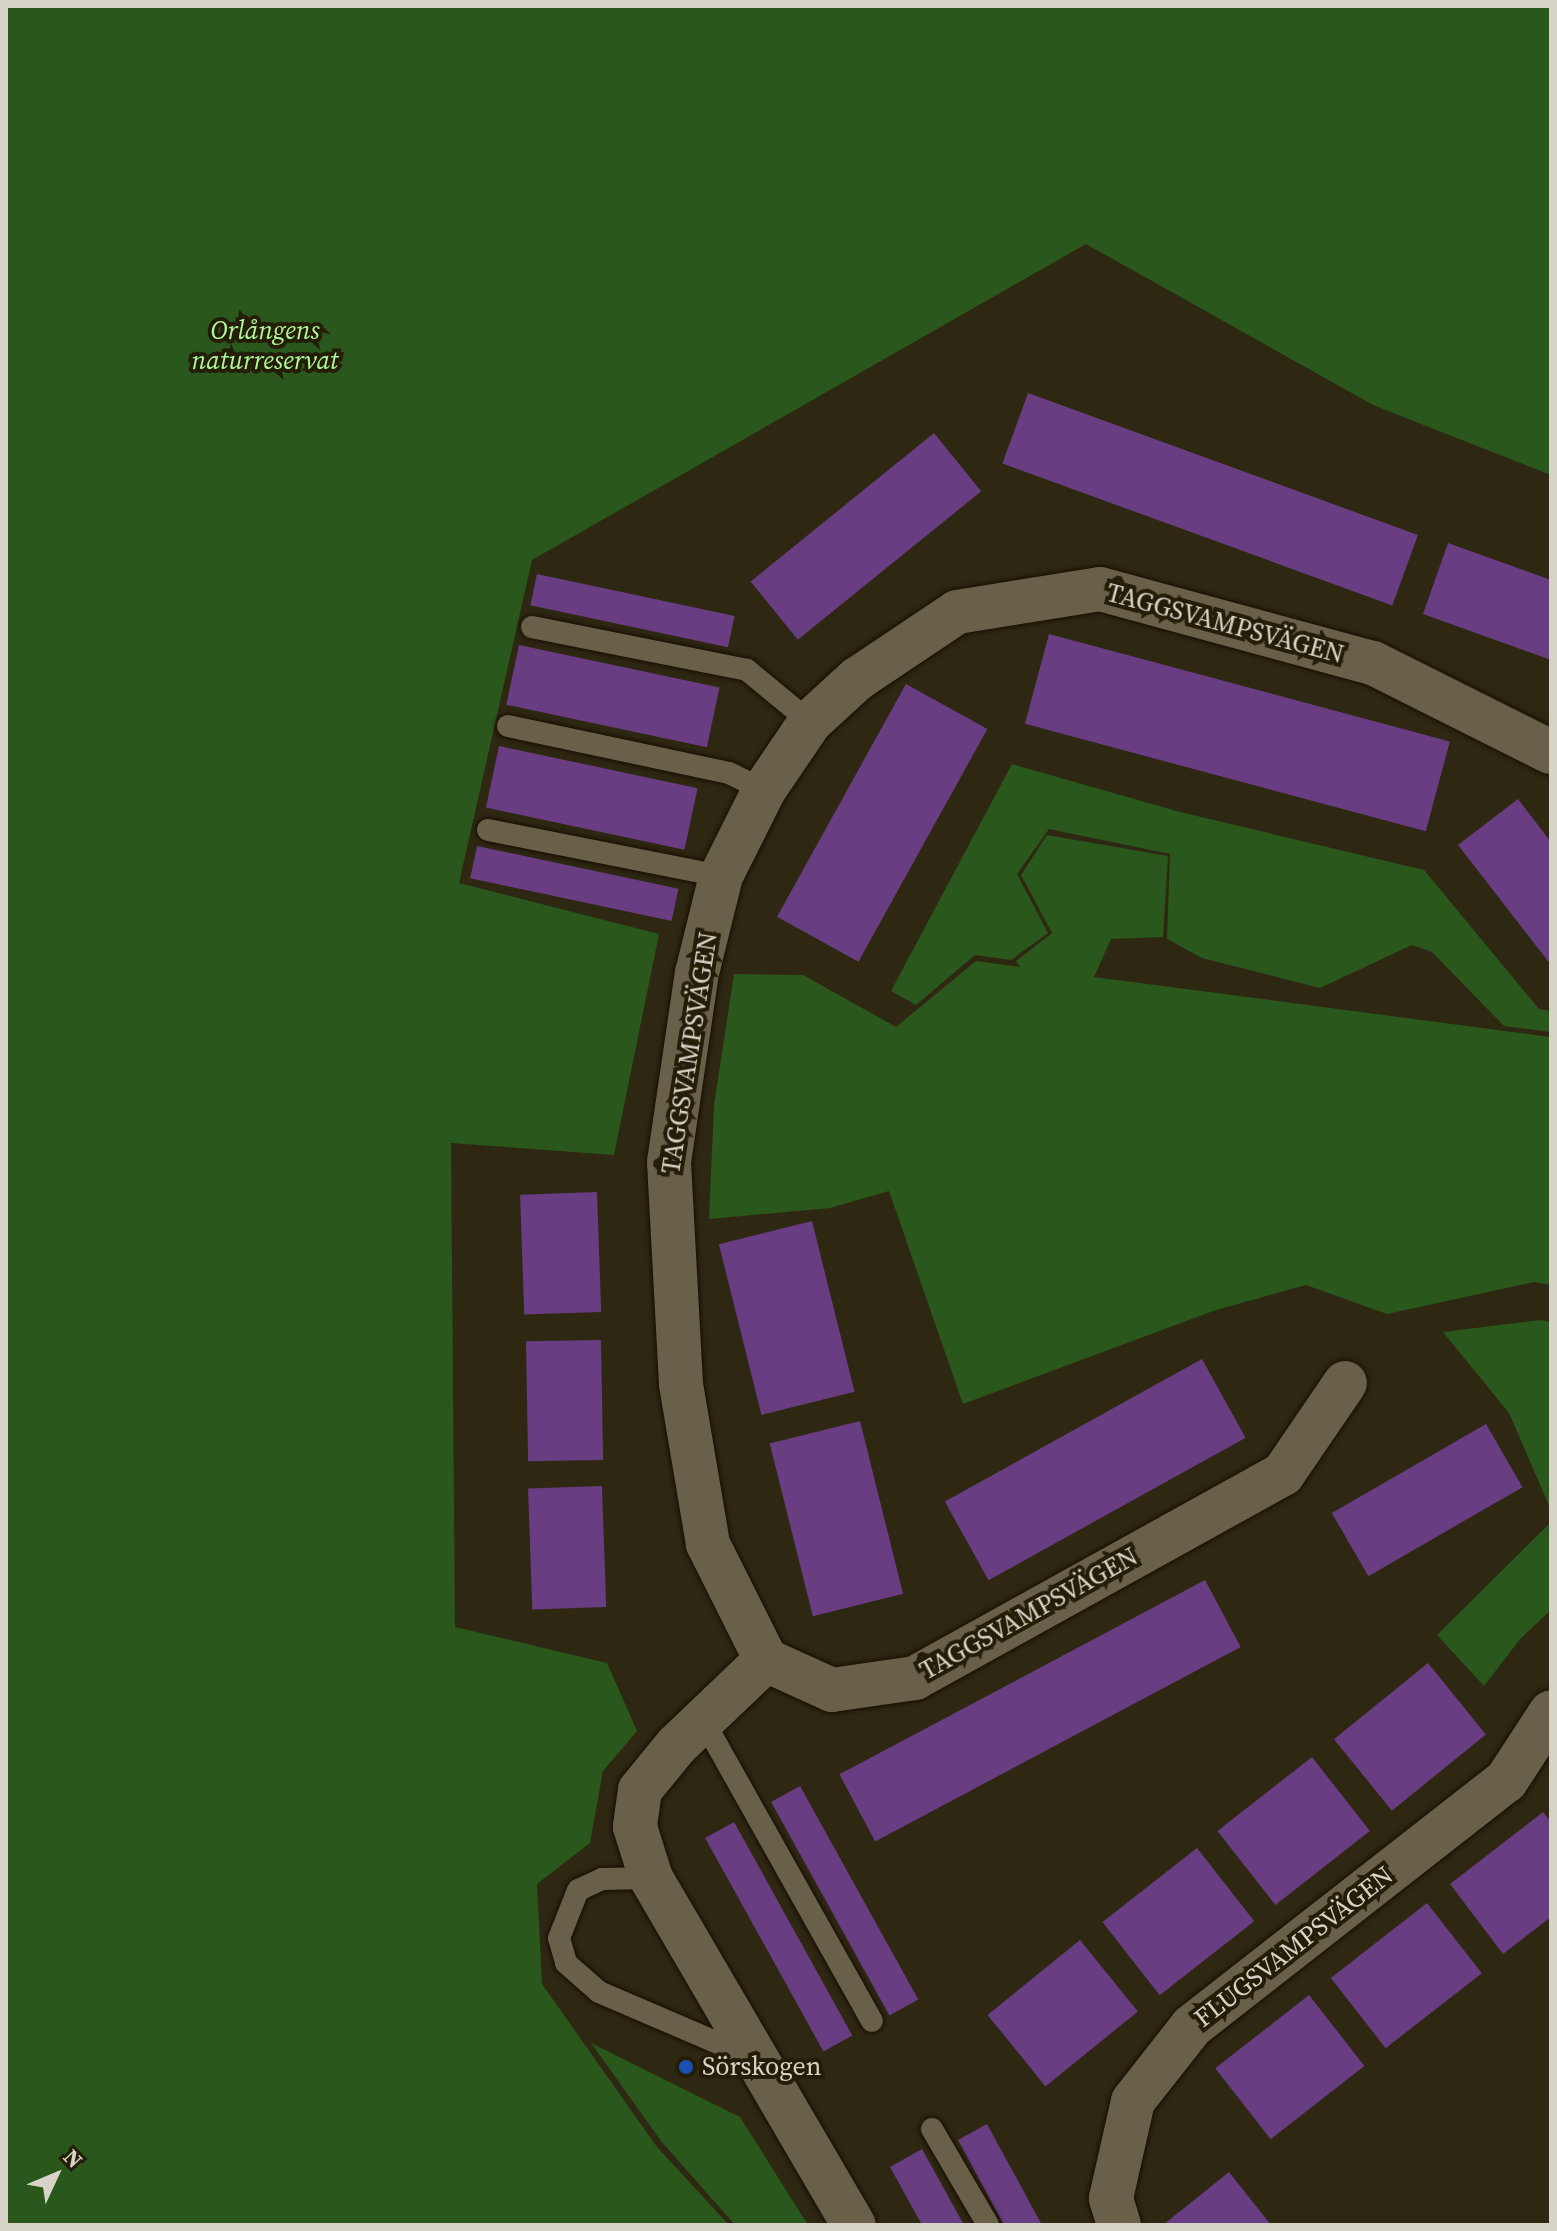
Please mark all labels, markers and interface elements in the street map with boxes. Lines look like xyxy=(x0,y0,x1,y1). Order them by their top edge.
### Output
park label: Orlångens naturreservat xyxy=(192,315,338,376)
street label: TAGGSVAMPSVÄGEN xyxy=(1103,577,1347,671)
street label: TAGGSVAMPSVÄGEN xyxy=(655,930,725,1176)
street label: TAGGSVAMPSVÄGEN xyxy=(915,1541,1143,1687)
street label: FLUGSVAMPSVÄGEN xyxy=(1189,1860,1399,2034)
place label: Sörskogen xyxy=(702,2051,822,2083)
marker: Sörskogen xyxy=(677,2058,695,2076)
north arrow xyxy=(16,2135,96,2215)
text: N xyxy=(57,2142,90,2175)

